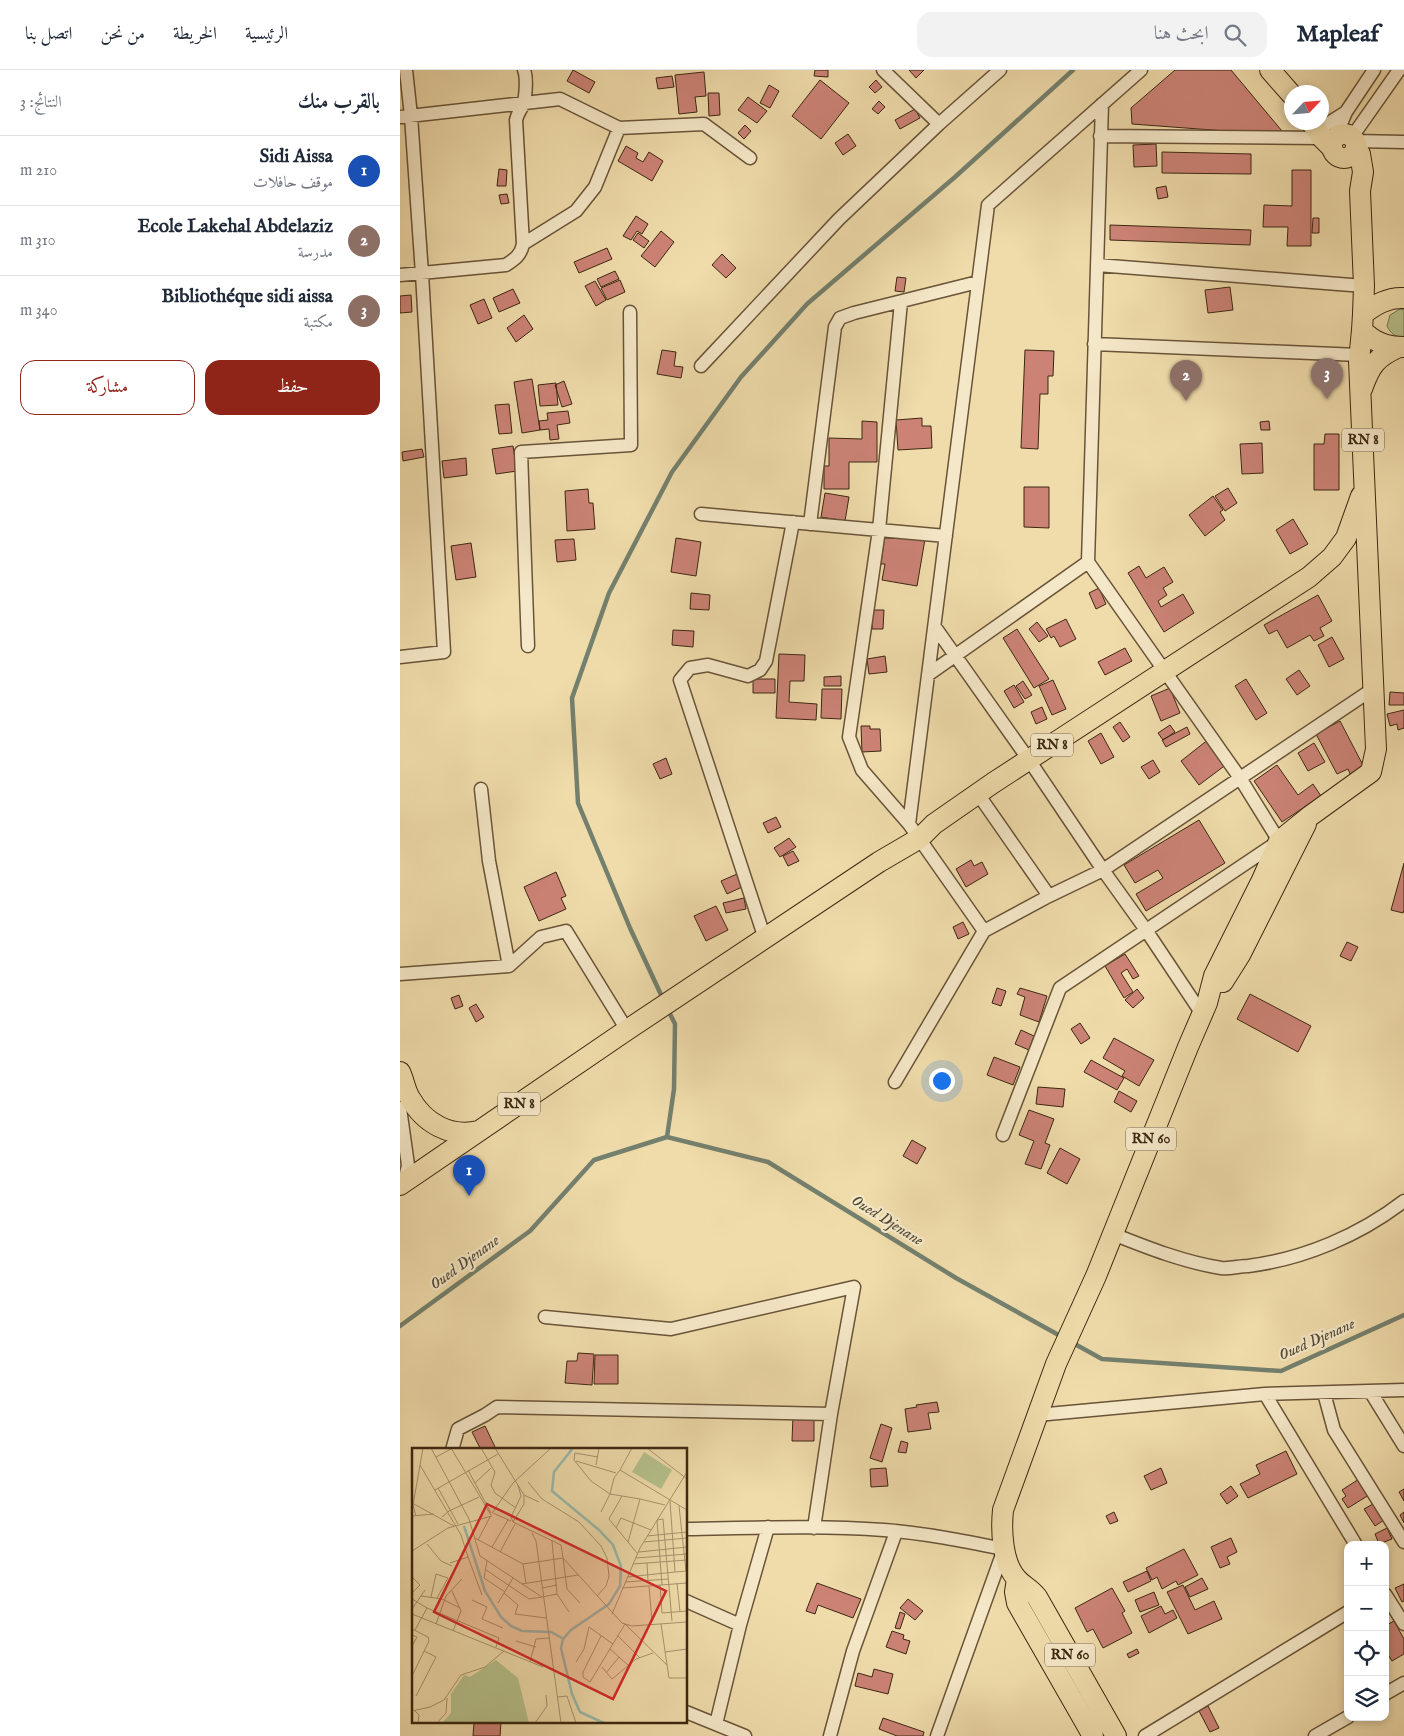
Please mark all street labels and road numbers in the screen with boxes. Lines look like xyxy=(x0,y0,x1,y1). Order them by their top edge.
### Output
road number: RN 8 xyxy=(1342,428,1384,452)
road number: RN 8 xyxy=(1031,734,1073,756)
road number: RN 8 xyxy=(498,1092,540,1116)
road number: RN 60 xyxy=(1126,1128,1176,1150)
road number: RN 60 xyxy=(1045,1644,1095,1666)

